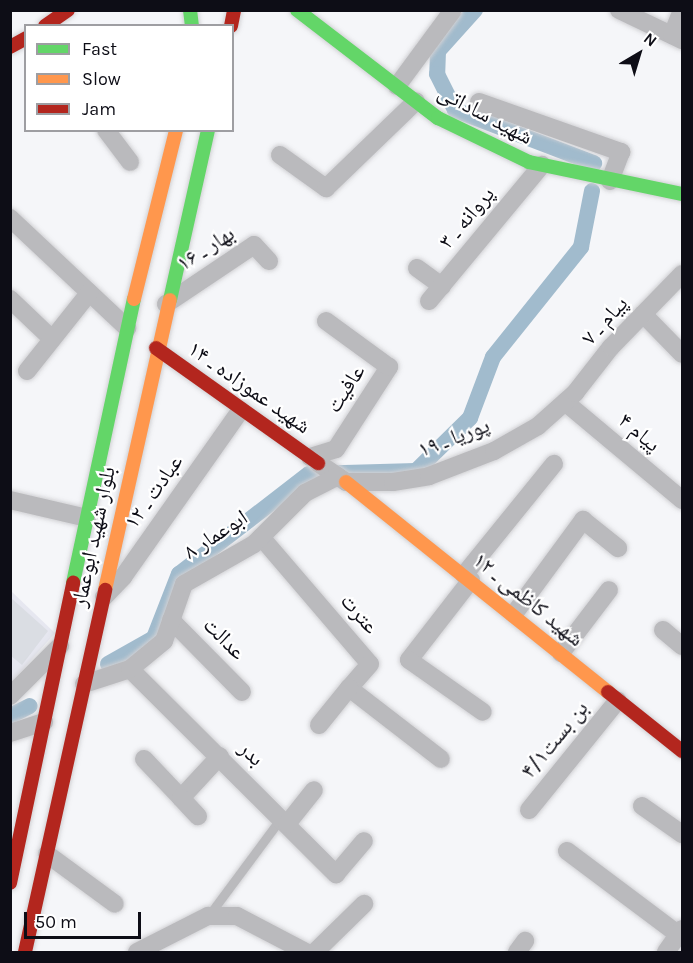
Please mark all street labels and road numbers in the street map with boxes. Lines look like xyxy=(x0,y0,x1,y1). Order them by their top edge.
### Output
street label: شهید ساداتی xyxy=(433,79,537,151)
street label: پروانه ـ ۳ xyxy=(433,182,501,254)
street label: بهار ـ ۱۶ xyxy=(172,221,240,277)
street label: پیام ـ ۷ xyxy=(576,291,634,351)
street label: شهید عموزاده ـ ۱۴ xyxy=(183,336,315,440)
street label: عافیت xyxy=(321,360,371,418)
street label: پیام ۴ xyxy=(613,408,665,458)
street label: پوریا ـ ۱۹ xyxy=(415,412,493,464)
street label: عبادت ـ ۱۲ xyxy=(119,450,189,534)
street label: بلوار شهید ابوعمار xyxy=(66,464,122,610)
street label: ابوعمار ۸ xyxy=(179,505,253,565)
street label: شهید کاظمی ـ ۱۲ xyxy=(467,547,589,653)
street label: عترت xyxy=(334,588,384,640)
street label: عدالت xyxy=(197,612,251,666)
street label: بن بست۴/۱ xyxy=(516,696,594,784)
street label: بدر xyxy=(233,736,269,772)

